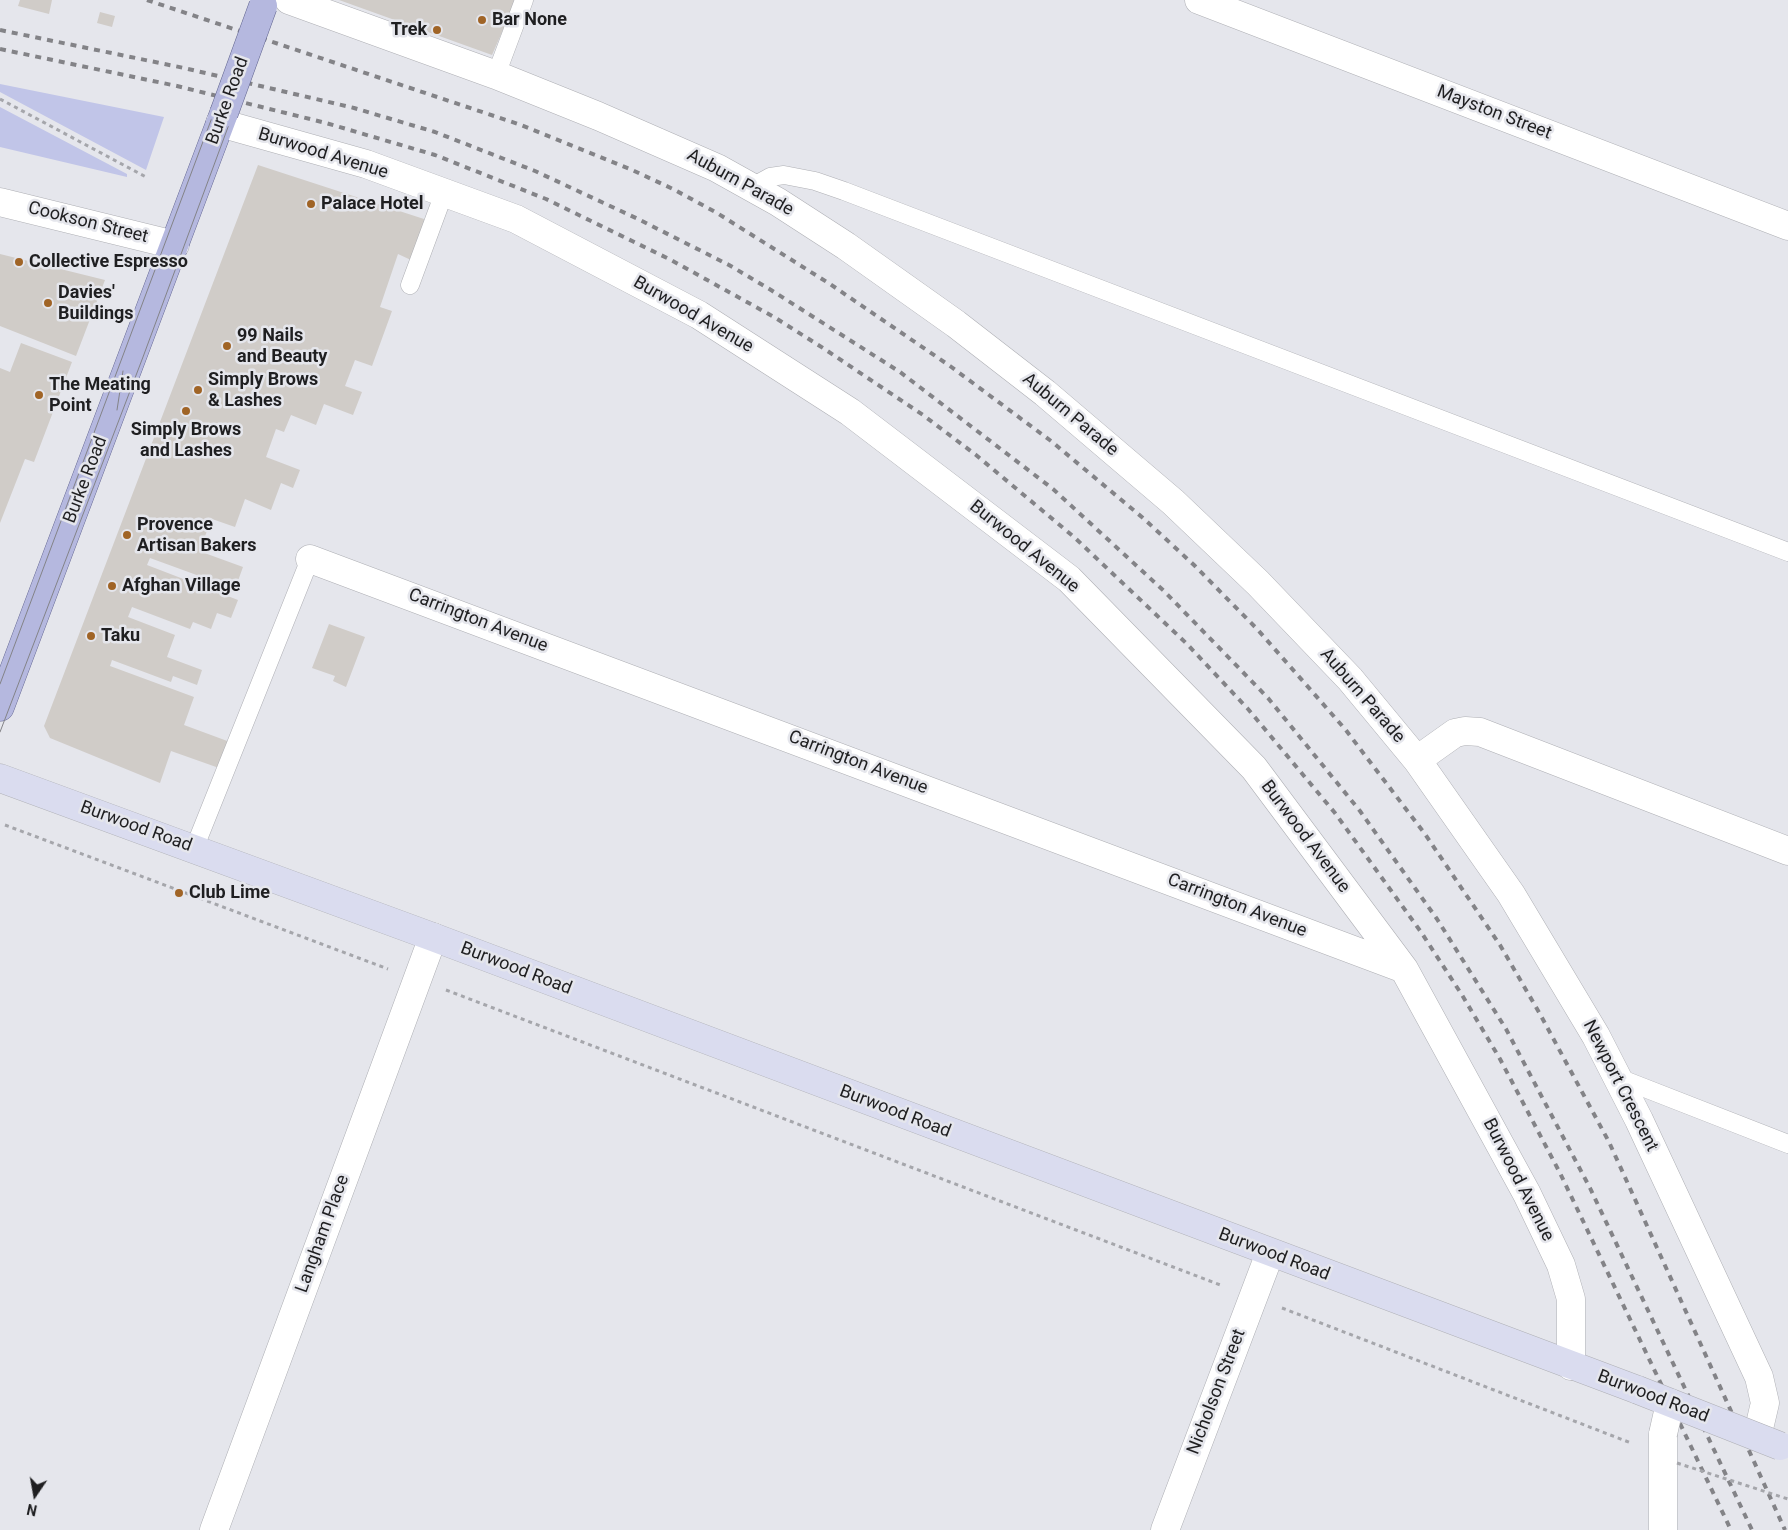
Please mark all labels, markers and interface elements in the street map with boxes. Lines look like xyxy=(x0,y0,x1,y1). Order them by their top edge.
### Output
place label: Bar None xyxy=(492,9,567,31)
marker: Bar None xyxy=(476,14,488,26)
place label: Trek xyxy=(391,19,427,41)
marker: Trek xyxy=(431,24,443,36)
street label: Burke Road xyxy=(202,54,254,148)
street label: Mayston Street xyxy=(1434,81,1554,145)
street label: Burwood Avenue xyxy=(255,124,391,184)
street label: Auburn Parade xyxy=(683,145,797,221)
place label: Palace Hotel xyxy=(321,193,424,215)
street label: Cookson Street xyxy=(26,198,150,248)
marker: Palace Hotel xyxy=(305,198,317,210)
place label: Collective Espresso xyxy=(29,251,188,273)
marker: Collective Espresso xyxy=(13,256,25,268)
street label: Burwood Avenue xyxy=(629,272,757,358)
place label: Davies' Buildings xyxy=(58,282,134,324)
marker: Davies' Buildings xyxy=(42,297,54,309)
place label: 99 Nails and Beauty xyxy=(237,325,327,368)
marker: 99 Nails and Beauty xyxy=(221,340,233,352)
place label: Simply Brows & Lashes xyxy=(208,369,318,412)
street label: Auburn Parade xyxy=(1018,369,1122,461)
place label: The Meating Point xyxy=(49,374,151,416)
marker: Simply Brows & Lashes xyxy=(192,384,204,396)
marker: The Meating Point xyxy=(33,389,45,401)
marker: Simply Brows and Lashes xyxy=(180,405,192,417)
place label: Simply Brows and Lashes xyxy=(131,419,241,462)
street label: Burke Road xyxy=(60,433,112,527)
street label: Burwood Avenue xyxy=(965,496,1083,598)
place label: Provence Artisan Bakers xyxy=(137,514,257,556)
marker: Provence Artisan Bakers xyxy=(121,529,133,541)
place label: Afghan Village xyxy=(122,575,241,597)
marker: Afghan Village xyxy=(106,580,118,592)
street label: Carrington Avenue xyxy=(405,585,551,657)
place label: Taku xyxy=(101,625,140,647)
marker: Taku xyxy=(85,630,97,642)
street label: Auburn Parade xyxy=(1315,644,1409,748)
street label: Carrington Avenue xyxy=(785,727,931,799)
street label: Burwood Avenue xyxy=(1256,777,1354,897)
street label: Burwood Road xyxy=(77,797,195,857)
street label: Carrington Avenue xyxy=(1164,870,1310,942)
place label: Club Lime xyxy=(189,882,270,904)
marker: Club Lime xyxy=(173,887,185,899)
street label: Burwood Road xyxy=(457,938,575,1000)
street label: Newport Crescent xyxy=(1578,1017,1662,1155)
street label: Burwood Road xyxy=(836,1081,954,1143)
street label: Burwood Avenue xyxy=(1478,1115,1558,1245)
street label: Langham Place xyxy=(292,1172,354,1296)
street label: Burwood Road xyxy=(1215,1224,1333,1286)
street label: Nicholson Street xyxy=(1183,1326,1251,1458)
street label: Burwood Road xyxy=(1594,1366,1712,1428)
north arrow xyxy=(10,1470,60,1520)
text: N xyxy=(25,1501,38,1519)

